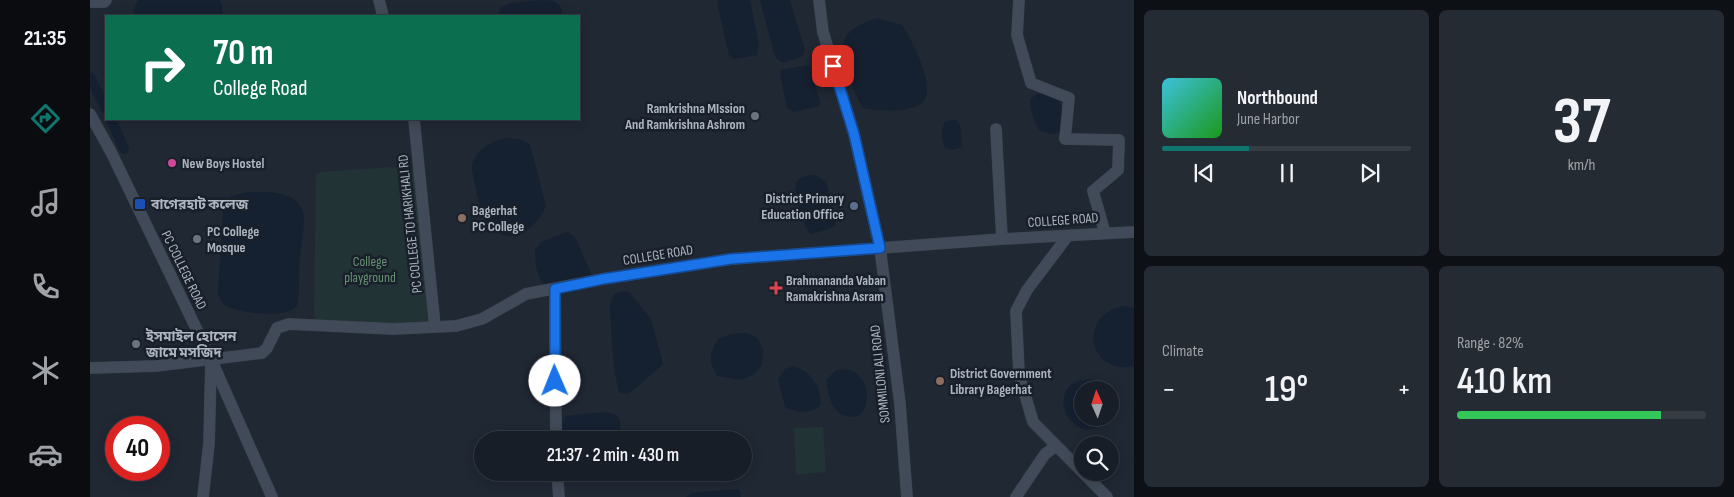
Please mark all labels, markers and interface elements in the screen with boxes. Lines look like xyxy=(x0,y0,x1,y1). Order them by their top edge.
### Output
text: 21:35 xyxy=(24,25,66,52)
text: 70 m xyxy=(213,32,273,75)
icon: right xyxy=(130,35,195,100)
pin xyxy=(812,45,854,87)
icon: arrive xyxy=(819,52,847,80)
text: College Road xyxy=(213,75,307,102)
text: 37 xyxy=(1553,84,1610,162)
text: Northbound xyxy=(1237,87,1318,110)
place label: Ramkrishna MIssion And Ramkrishna Ashrom xyxy=(624,100,745,133)
icon: directions xyxy=(28,101,63,136)
marker: Ramkrishna MIssion And Ramkrishna Ashrom xyxy=(749,110,761,122)
text: June Harbor xyxy=(1237,110,1300,129)
street label: PC COLLEGE TO HARIKHALI RD xyxy=(394,154,426,294)
place label: New Boys Hostel xyxy=(182,155,265,172)
text: km/h xyxy=(1568,156,1595,175)
marker: New Boys Hostel xyxy=(166,157,178,169)
icon: previous xyxy=(1190,159,1218,187)
icon: pause xyxy=(1273,159,1301,187)
icon: next xyxy=(1356,159,1384,187)
icon: music xyxy=(28,185,63,220)
place label: District Primary Education Office xyxy=(761,190,844,223)
place label: বাগেরহাট কলেজ xyxy=(150,196,249,213)
marker: বাগেরহাট কলেজ xyxy=(133,197,147,211)
marker: District Primary Education Office xyxy=(848,200,860,212)
place label: Bagerhat PC College xyxy=(472,202,524,235)
street label: COLLEGE ROAD xyxy=(1027,209,1099,231)
marker: Bagerhat PC College xyxy=(456,212,468,224)
place label: PC College Mosque xyxy=(207,223,259,256)
street label: PC COLLEGE ROAD xyxy=(158,228,210,312)
marker: PC College Mosque xyxy=(191,233,203,245)
street label: COLLEGE ROAD xyxy=(622,241,694,269)
park label: College playground xyxy=(344,253,396,286)
icon: phone xyxy=(28,269,63,304)
place label: Brahmananda Vaban Ramakrishna Asram xyxy=(786,272,886,305)
marker: Brahmananda Vaban Ramakrishna Asram xyxy=(770,282,782,294)
street label: SOMMILONI ALI ROAD xyxy=(866,324,894,424)
place label: ইসমাইল হোসেন জামে মসজিদ xyxy=(145,328,237,361)
text: Range · 82% xyxy=(1457,334,1524,353)
marker: ইসমাইল হোসেন জামে মসজিদ xyxy=(130,338,142,350)
text: Climate xyxy=(1162,342,1204,361)
icon: climate xyxy=(28,353,63,388)
position arrow xyxy=(528,354,580,406)
text: 410 km xyxy=(1457,359,1552,404)
place label: District Government Library Bagerhat xyxy=(950,365,1052,398)
text: 19° xyxy=(1265,367,1308,412)
text: − xyxy=(1162,373,1176,406)
text: + xyxy=(1397,373,1411,406)
marker: District Government Library Bagerhat xyxy=(934,375,946,387)
north arrow xyxy=(1074,381,1119,426)
map controls xyxy=(1074,381,1119,481)
speed limit sign: 40 xyxy=(105,416,170,481)
button: search xyxy=(1074,436,1119,481)
icon: car xyxy=(28,437,63,472)
text: 21:37 · 2 min · 430 m xyxy=(547,444,679,467)

